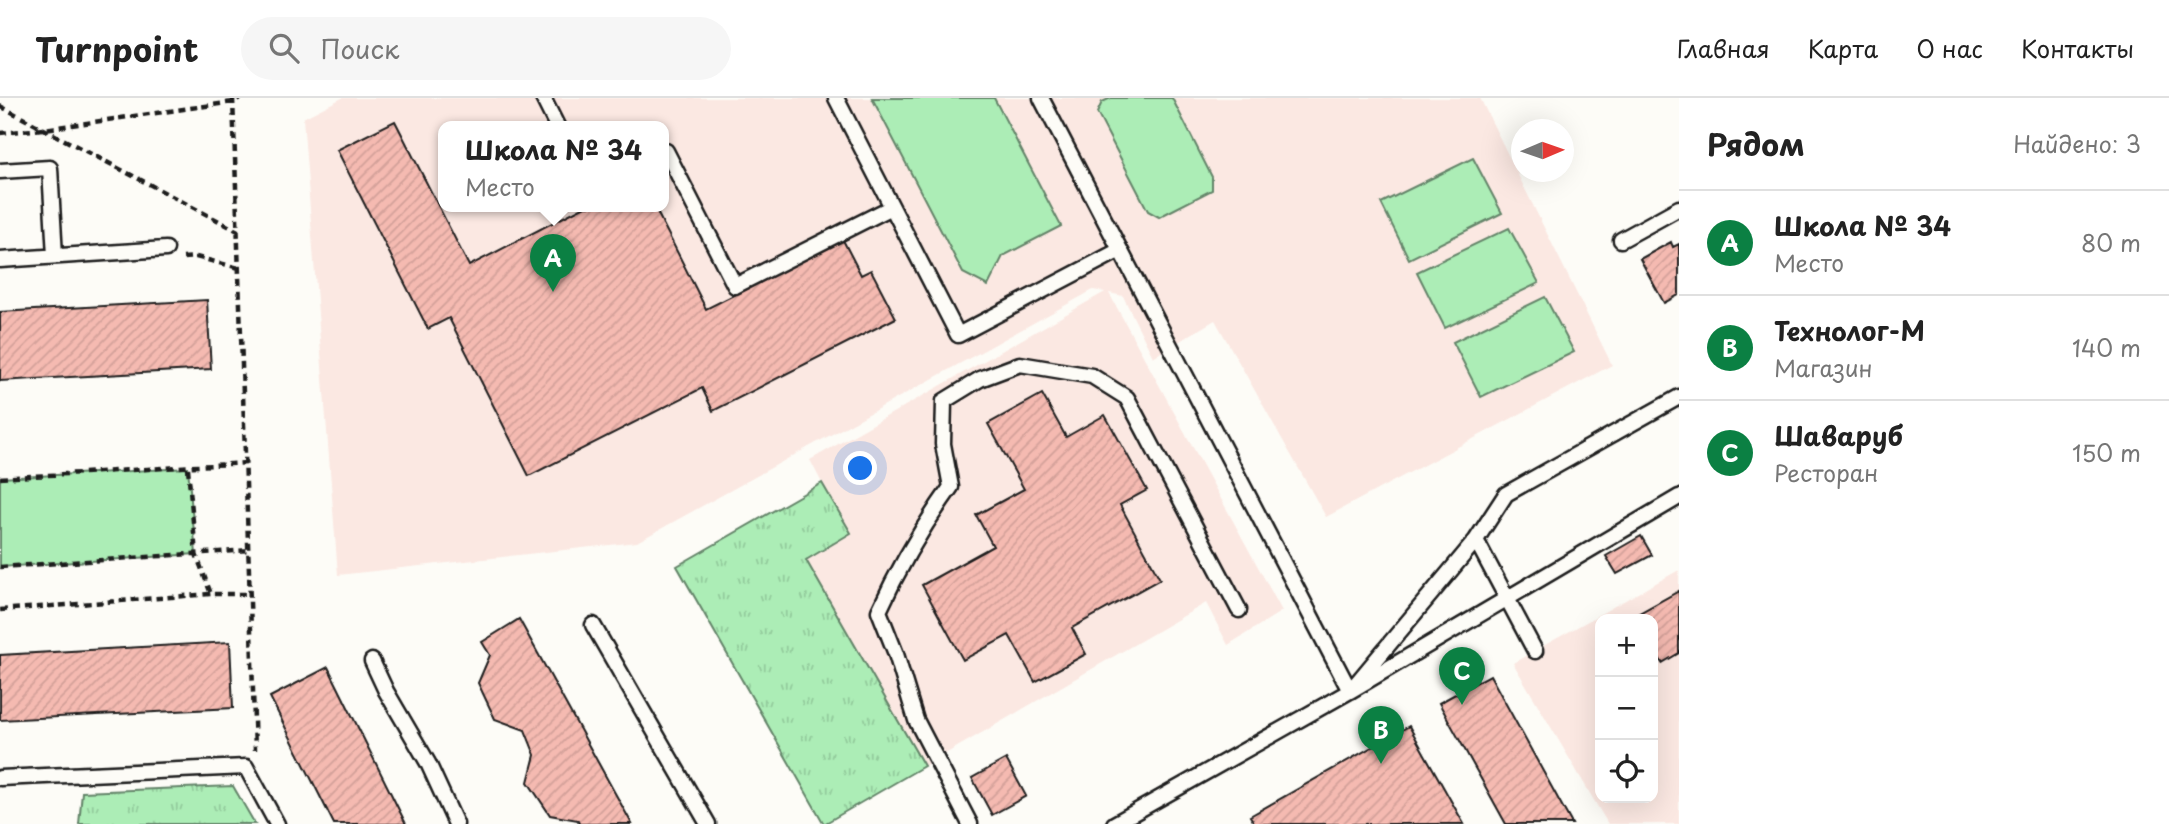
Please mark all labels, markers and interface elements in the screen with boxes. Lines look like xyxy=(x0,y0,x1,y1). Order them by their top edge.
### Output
search box xyxy=(241,17,731,80)
text: Turnpoint xyxy=(35,23,199,73)
icon: search xyxy=(265,29,303,67)
text: Поиск xyxy=(321,29,399,68)
text: Главная xyxy=(1677,30,1770,66)
text: Карта xyxy=(1808,30,1878,66)
text: О нас xyxy=(1916,30,1983,66)
text: Контакты xyxy=(2021,30,2134,66)
north arrow xyxy=(1511,119,1574,182)
popup xyxy=(438,121,669,212)
text: Рядом xyxy=(1707,121,1805,166)
text: Найдено: 3 xyxy=(2013,126,2141,161)
text: Школа № 34 xyxy=(465,130,642,169)
text: Место xyxy=(465,169,535,204)
text: Школа № 34 xyxy=(1774,206,1951,245)
text: A xyxy=(1721,225,1739,260)
text: 80 m xyxy=(2081,225,2141,260)
pin: A xyxy=(530,234,576,292)
text: Место xyxy=(1774,245,1844,280)
text: Технолог-М xyxy=(1774,311,1925,350)
text: B xyxy=(1722,330,1738,365)
text: 140 m xyxy=(2072,330,2141,365)
text: Магазин xyxy=(1774,350,1873,385)
text: Шаваруб xyxy=(1774,416,1903,455)
text: C xyxy=(1721,435,1739,470)
text: 150 m xyxy=(2072,435,2141,470)
your location xyxy=(843,451,877,485)
text: Ресторан xyxy=(1774,455,1878,490)
map controls xyxy=(1595,614,1658,803)
button: + xyxy=(1595,614,1658,677)
pin: C xyxy=(1439,647,1485,705)
button: − xyxy=(1595,677,1658,740)
pin: B xyxy=(1358,706,1404,764)
button: locate xyxy=(1595,740,1658,803)

